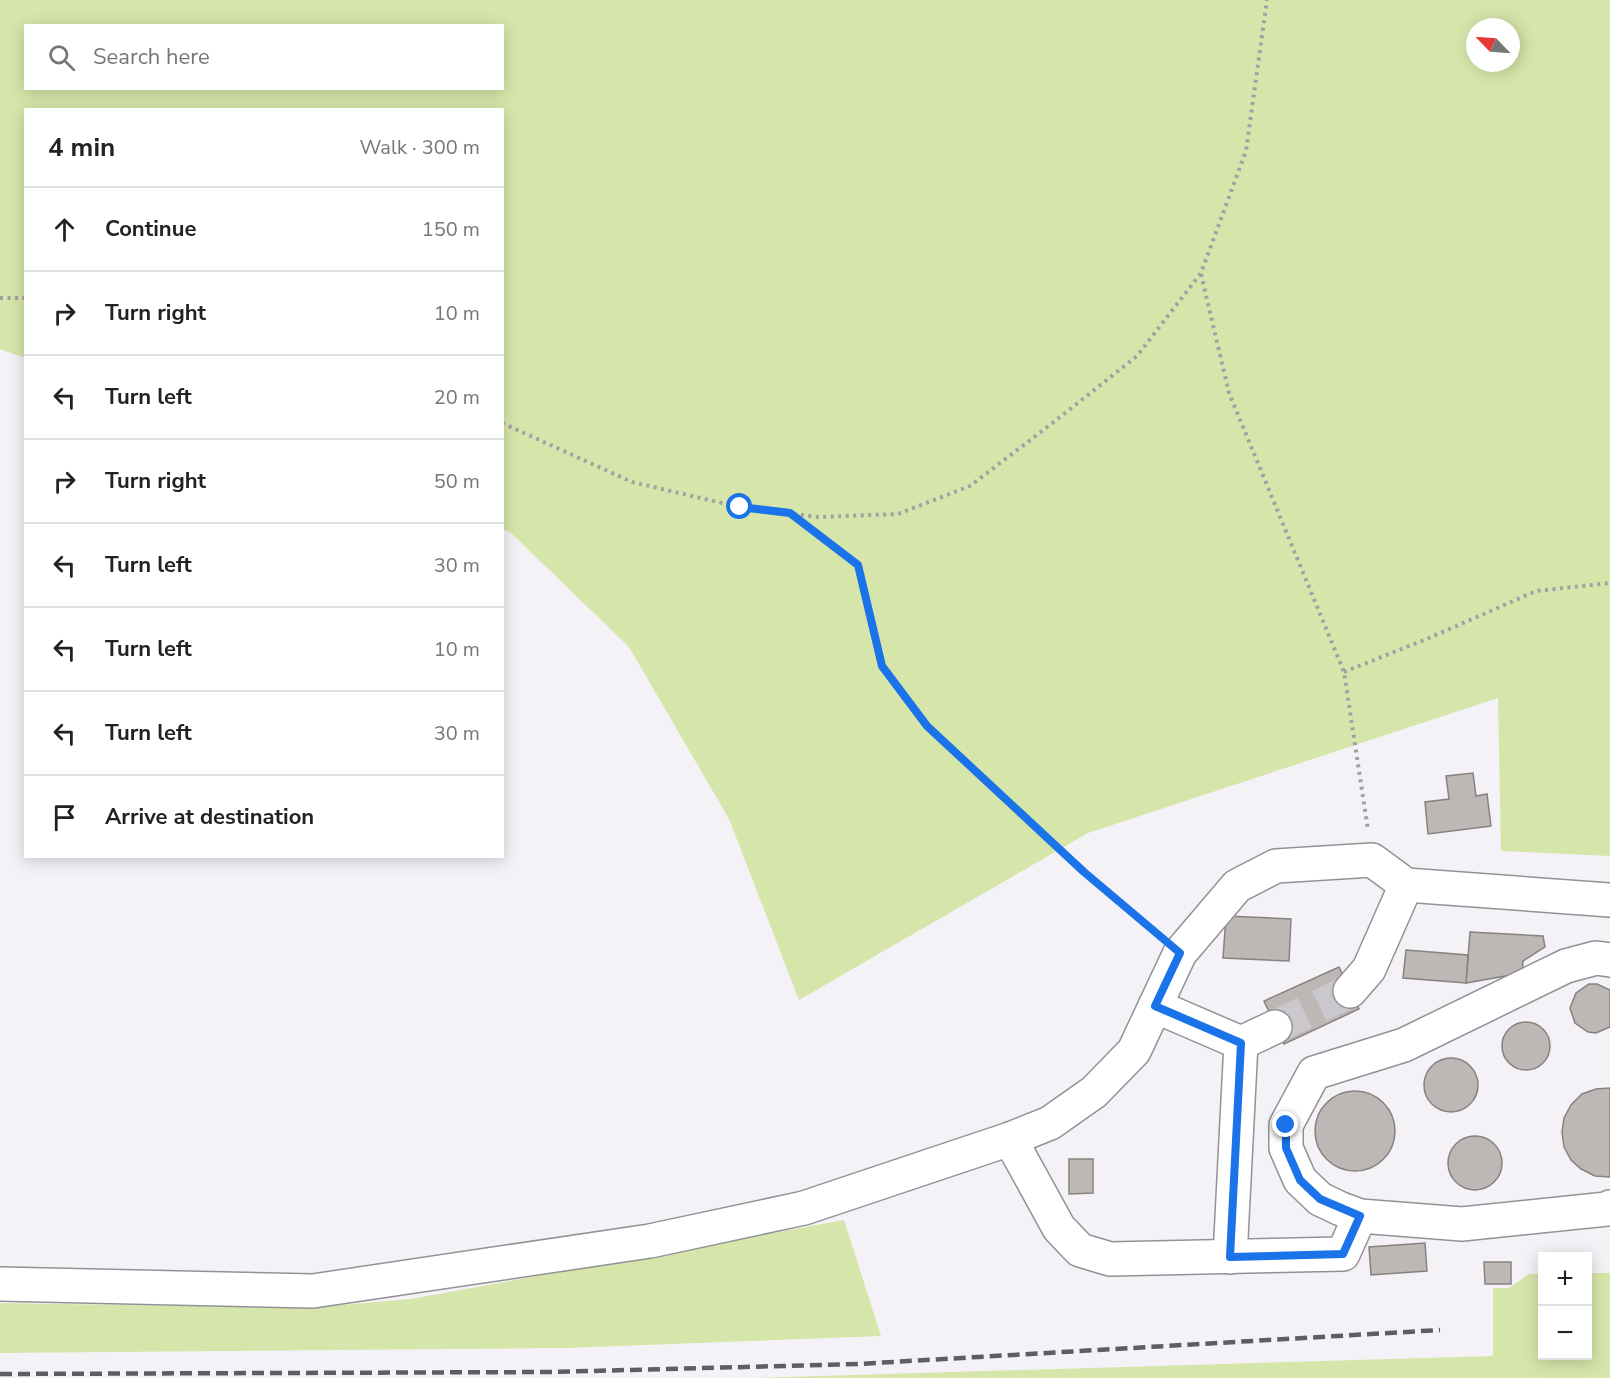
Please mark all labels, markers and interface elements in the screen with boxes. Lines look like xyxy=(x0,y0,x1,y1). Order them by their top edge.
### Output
north arrow xyxy=(1466,18,1520,72)
search box xyxy=(24,24,504,90)
icon: search xyxy=(45,41,78,74)
text: Search here xyxy=(93,42,210,72)
text: 4 min xyxy=(48,130,115,165)
text: Walk · 300 m xyxy=(360,134,480,161)
icon: ahead xyxy=(48,213,81,246)
text: Continue xyxy=(105,214,196,244)
text: 150 m xyxy=(422,216,480,243)
icon: right xyxy=(48,297,81,330)
text: Turn right xyxy=(105,298,206,328)
text: 10 m xyxy=(434,300,480,327)
icon: left xyxy=(48,381,81,414)
text: Turn left xyxy=(105,382,192,412)
text: 20 m xyxy=(434,384,480,411)
icon: right xyxy=(48,465,81,498)
text: Turn right xyxy=(105,466,206,496)
text: 50 m xyxy=(434,468,480,495)
route start xyxy=(726,493,752,519)
icon: left xyxy=(48,549,81,582)
text: Turn left xyxy=(105,550,192,580)
text: 30 m xyxy=(434,552,480,579)
icon: left xyxy=(48,633,81,666)
text: Turn left xyxy=(105,634,192,664)
text: 10 m xyxy=(434,636,480,663)
icon: left xyxy=(48,717,81,750)
text: Turn left xyxy=(105,718,192,748)
text: 30 m xyxy=(434,720,480,747)
icon: arrive xyxy=(48,801,81,834)
text: Arrive at destination xyxy=(105,802,314,832)
route end xyxy=(1272,1111,1298,1137)
map controls xyxy=(1538,1252,1592,1360)
button: + xyxy=(1538,1252,1592,1306)
button: − xyxy=(1538,1306,1592,1360)

